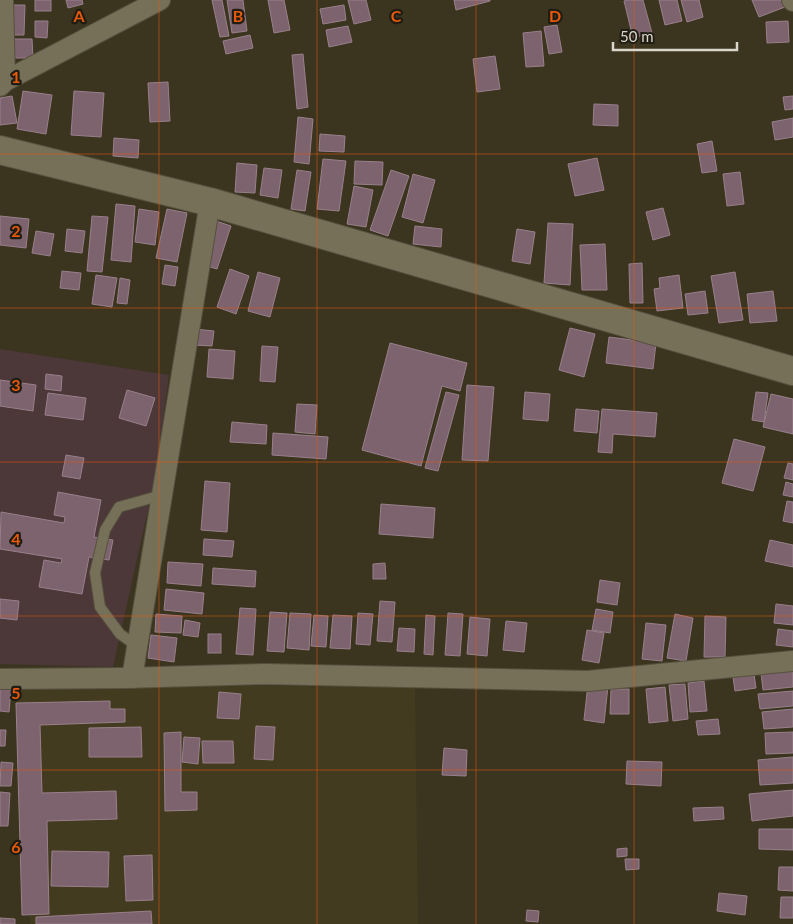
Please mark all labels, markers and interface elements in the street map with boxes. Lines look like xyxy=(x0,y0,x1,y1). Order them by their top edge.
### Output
text: A xyxy=(72,6,85,25)
text: B xyxy=(233,6,243,25)
text: C xyxy=(391,6,402,25)
text: D xyxy=(549,6,561,25)
scale bar xyxy=(613,20,737,52)
text: 50 m xyxy=(620,27,654,45)
text: 1 xyxy=(11,67,21,86)
text: 2 xyxy=(11,221,21,240)
text: 3 xyxy=(11,375,21,394)
text: 4 xyxy=(11,529,21,548)
text: 5 xyxy=(11,683,21,702)
text: 6 xyxy=(11,837,21,856)

